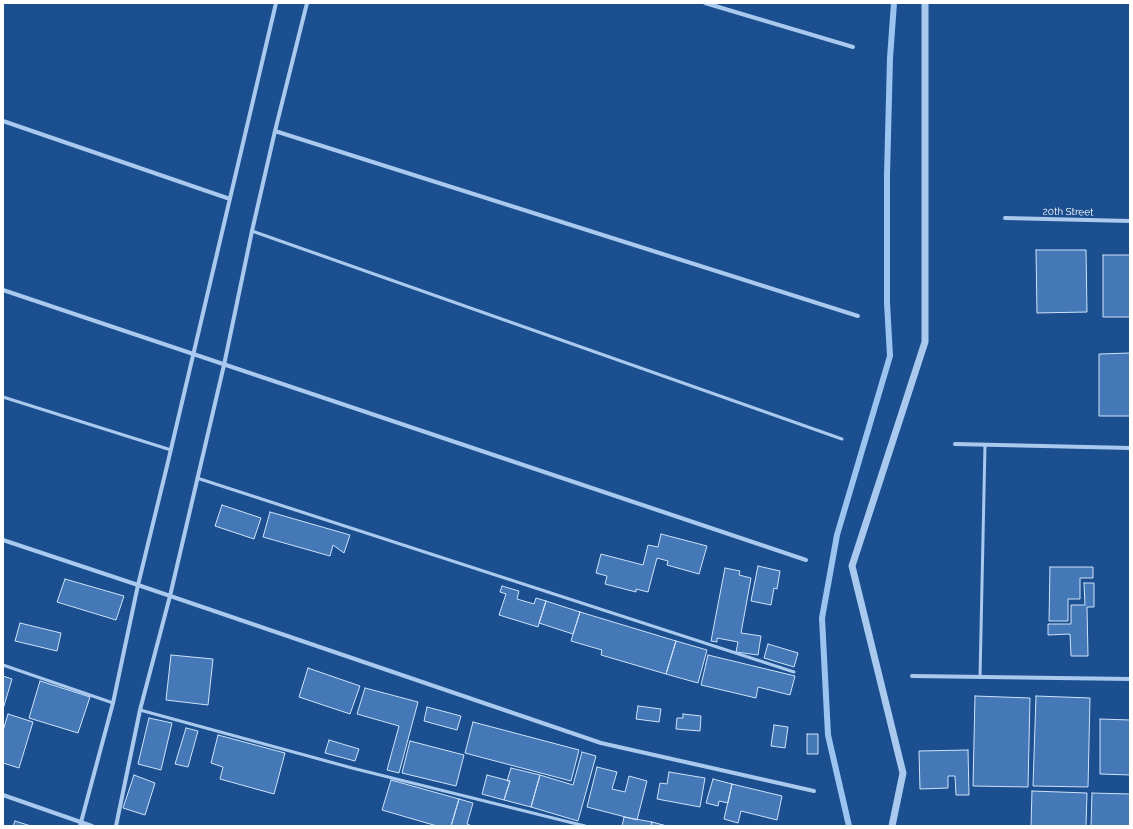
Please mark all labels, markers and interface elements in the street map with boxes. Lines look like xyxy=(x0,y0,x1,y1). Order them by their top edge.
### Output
street label: 20th Street xyxy=(1043,206,1093,218)

